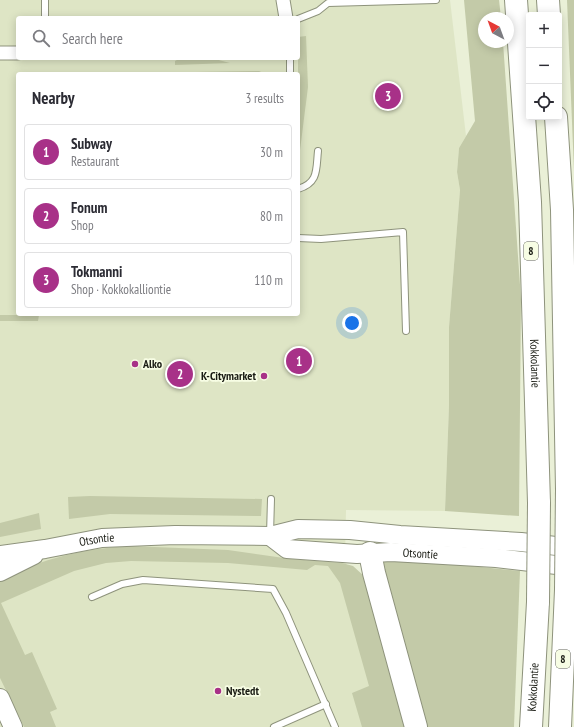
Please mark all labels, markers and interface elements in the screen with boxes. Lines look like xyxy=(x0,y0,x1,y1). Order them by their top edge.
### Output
north arrow xyxy=(478,12,514,48)
map controls xyxy=(526,12,562,120)
button: + xyxy=(526,12,562,48)
search box xyxy=(16,16,300,60)
icon: search xyxy=(30,27,52,49)
text: Search here xyxy=(62,29,123,48)
button: − xyxy=(526,48,562,84)
pin: 3 xyxy=(375,81,401,111)
button: locate xyxy=(526,84,562,120)
text: Nearby xyxy=(32,87,75,109)
text: 3 results xyxy=(245,90,284,107)
text: Subway xyxy=(71,134,112,153)
text: 1 xyxy=(43,144,49,161)
text: 30 m xyxy=(260,144,283,161)
text: Restaurant xyxy=(71,153,119,170)
text: Fonum xyxy=(71,198,107,217)
text: 2 xyxy=(43,208,49,225)
text: 80 m xyxy=(260,208,283,225)
text: Shop xyxy=(71,217,94,234)
road number: 8 xyxy=(524,242,538,260)
text: Tokmanni xyxy=(71,262,122,281)
text: 3 xyxy=(43,272,49,289)
text: 110 m xyxy=(254,272,283,289)
text: Shop · Kokkokalliontie xyxy=(71,281,171,298)
your location xyxy=(342,313,362,333)
street label: Kokkolantie xyxy=(527,339,544,388)
pin: 1 xyxy=(286,346,312,376)
place label: Alko xyxy=(142,356,163,371)
marker: Alko xyxy=(130,359,140,369)
pin: 2 xyxy=(167,359,193,389)
place label: K-Citymarket xyxy=(201,368,256,383)
marker: K-Citymarket xyxy=(259,371,269,381)
street label: Otsontie xyxy=(78,530,115,549)
street label: Otsontie xyxy=(402,545,438,562)
road number: 8 xyxy=(556,650,570,668)
street label: Kokkolantie xyxy=(524,662,542,712)
place label: Nystedt xyxy=(226,683,259,698)
marker: Nystedt xyxy=(213,686,223,696)

